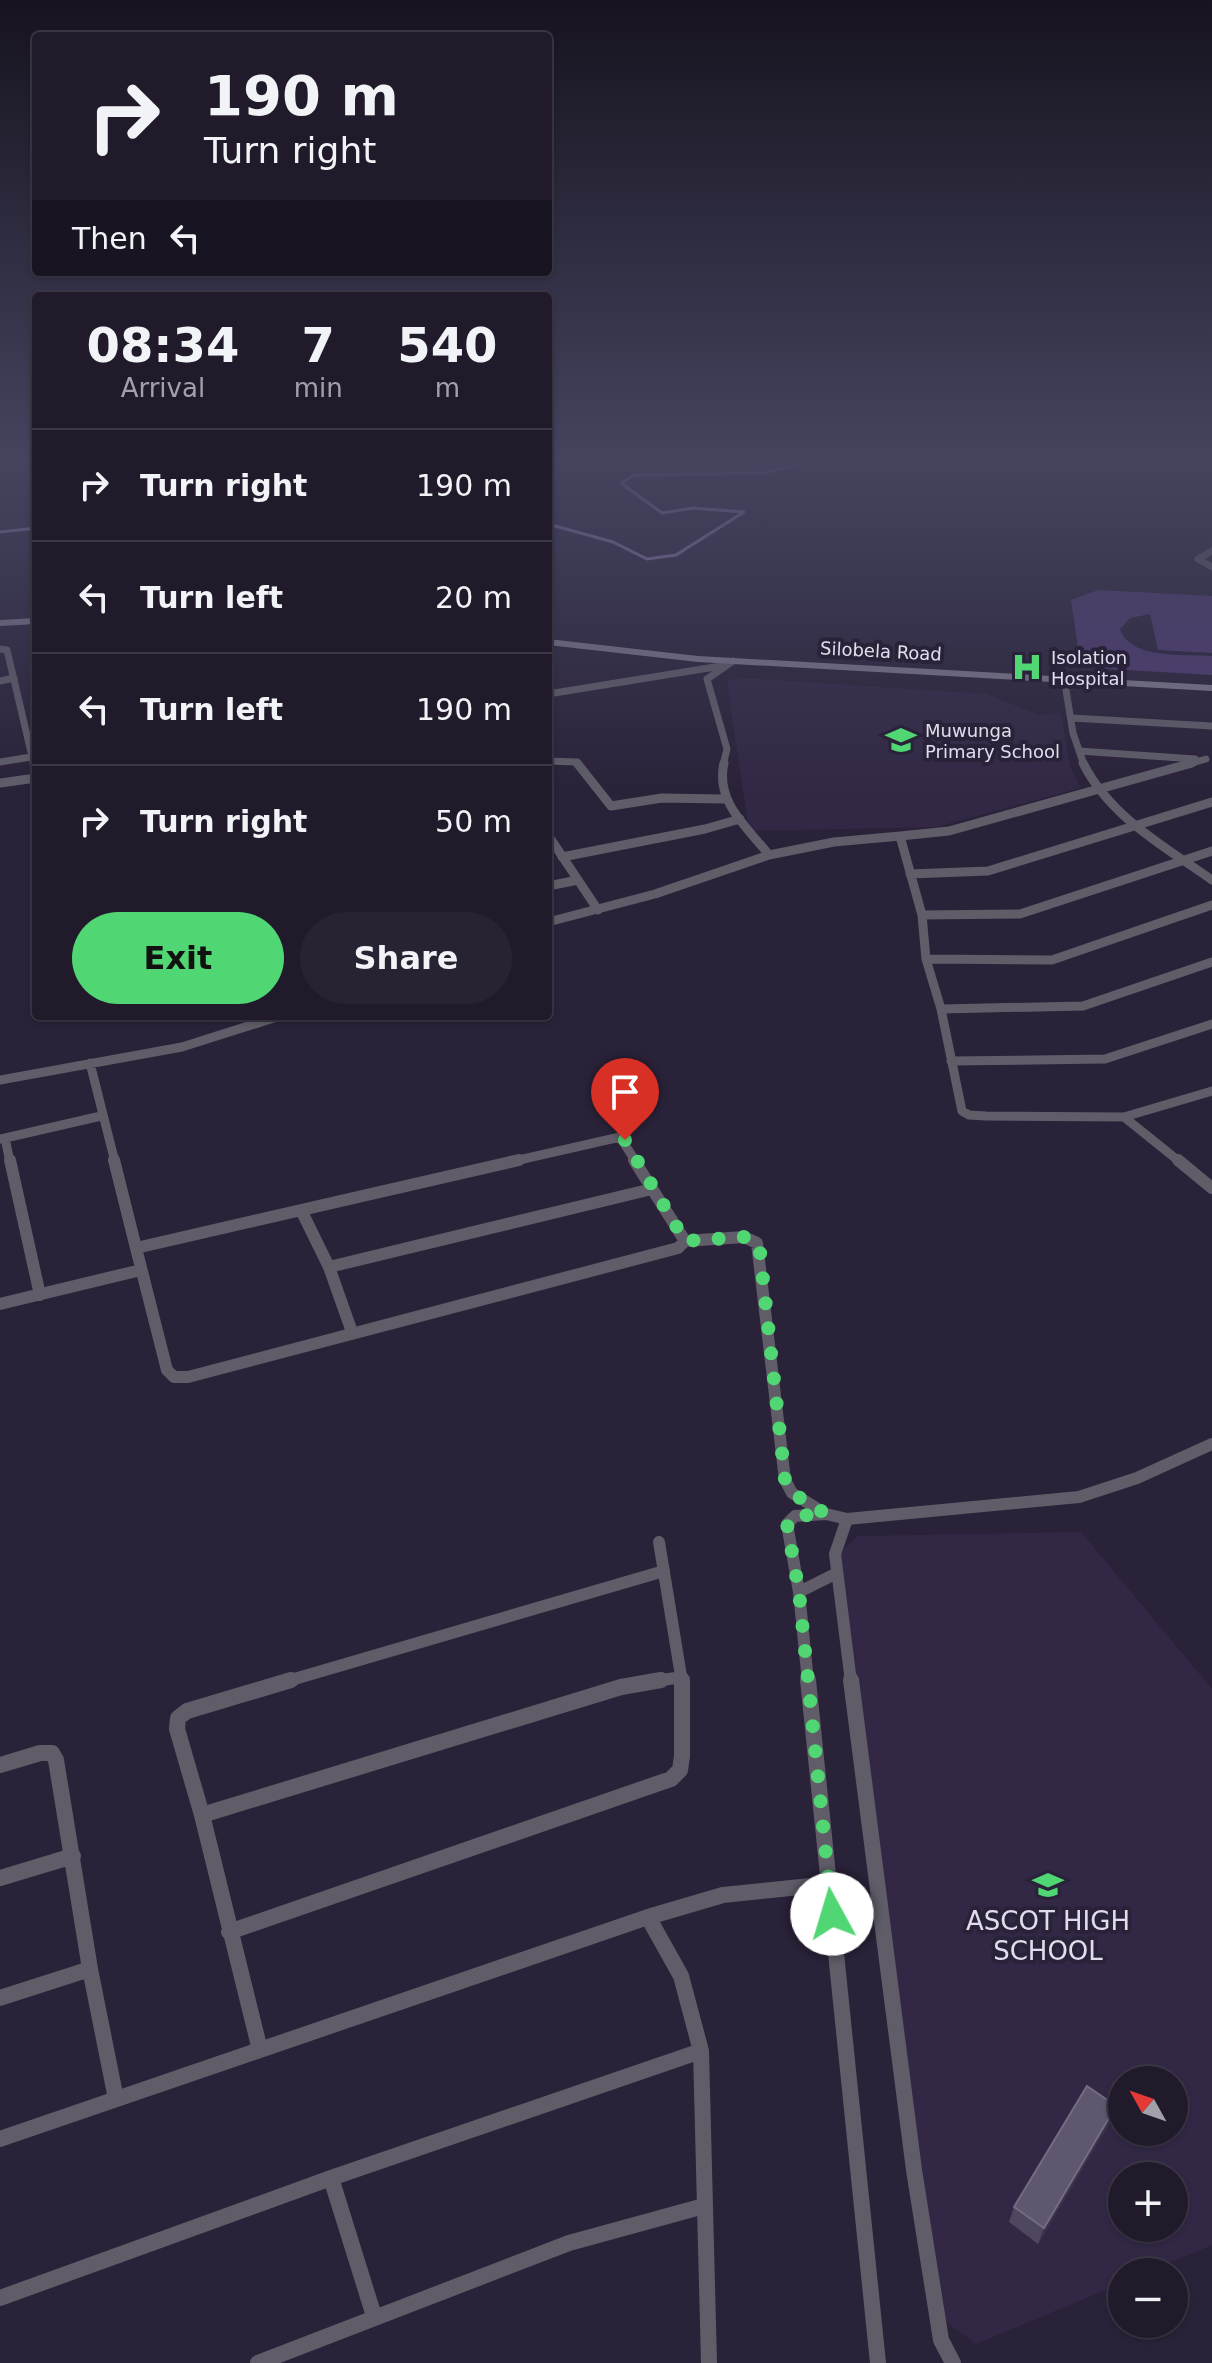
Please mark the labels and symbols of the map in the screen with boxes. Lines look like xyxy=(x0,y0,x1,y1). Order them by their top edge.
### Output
street label: Silobela Road xyxy=(820,637,942,665)
place label: Isolation Hospital xyxy=(1051,647,1127,689)
hospital icon: Isolation Hospital xyxy=(1010,650,1044,684)
place label: Muwunga Primary School xyxy=(925,720,1060,762)
school or university icon: Muwunga Primary School xyxy=(884,723,918,757)
pin xyxy=(591,1058,659,1140)
school or university icon: ASCOT HIGH SCHOOL xyxy=(1031,1868,1065,1902)
position arrow xyxy=(790,1872,874,1956)
place label: ASCOT HIGH SCHOOL xyxy=(966,1906,1130,1966)
north arrow xyxy=(1108,2066,1188,2146)

